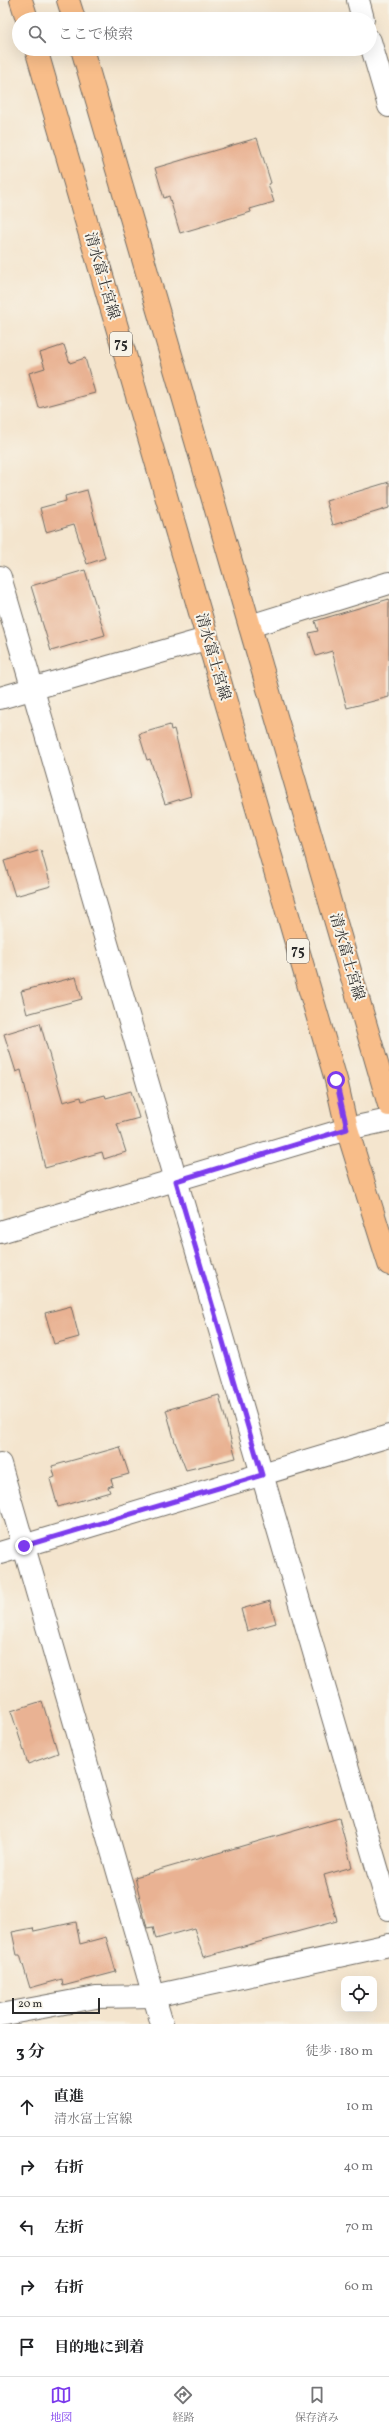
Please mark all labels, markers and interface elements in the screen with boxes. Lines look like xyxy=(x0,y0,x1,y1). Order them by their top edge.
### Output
search box xyxy=(12,12,377,56)
icon: search xyxy=(26,23,48,45)
text: ここで検索 xyxy=(58,25,133,46)
street label: 清水富士宮線 xyxy=(79,230,123,322)
road number: 75 xyxy=(110,332,132,356)
street label: 清水富士宮線 xyxy=(190,611,234,703)
street label: 清水富士宮線 xyxy=(324,911,368,1003)
road number: 75 xyxy=(287,939,309,963)
route start xyxy=(327,1071,345,1089)
route end xyxy=(15,1537,33,1555)
map controls xyxy=(341,1976,377,2012)
button: locate xyxy=(341,1976,377,2012)
scale bar xyxy=(12,1996,100,2015)
text: 20 m xyxy=(18,1997,42,2012)
text: 3 分 xyxy=(16,2041,45,2064)
text: 徒歩 · 180 m xyxy=(306,2043,373,2061)
text: 直進 xyxy=(54,2087,84,2108)
icon: ahead xyxy=(16,2096,38,2118)
text: 10 m xyxy=(346,2098,373,2116)
text: 清水富士宮線 xyxy=(54,2111,132,2129)
icon: right xyxy=(16,2156,38,2178)
text: 右折 xyxy=(54,2158,84,2179)
text: 40 m xyxy=(344,2158,373,2176)
icon: left xyxy=(16,2216,38,2238)
text: 左折 xyxy=(54,2218,84,2239)
text: 70 m xyxy=(345,2218,373,2236)
icon: right xyxy=(16,2276,38,2298)
text: 右折 xyxy=(54,2278,84,2299)
text: 60 m xyxy=(345,2278,373,2296)
icon: arrive xyxy=(16,2336,38,2358)
text: 目的地に到着 xyxy=(54,2338,144,2359)
tab: 地図 xyxy=(50,2384,72,2426)
tab: 経路 xyxy=(172,2384,194,2426)
tab: 保存済み xyxy=(295,2384,339,2426)

